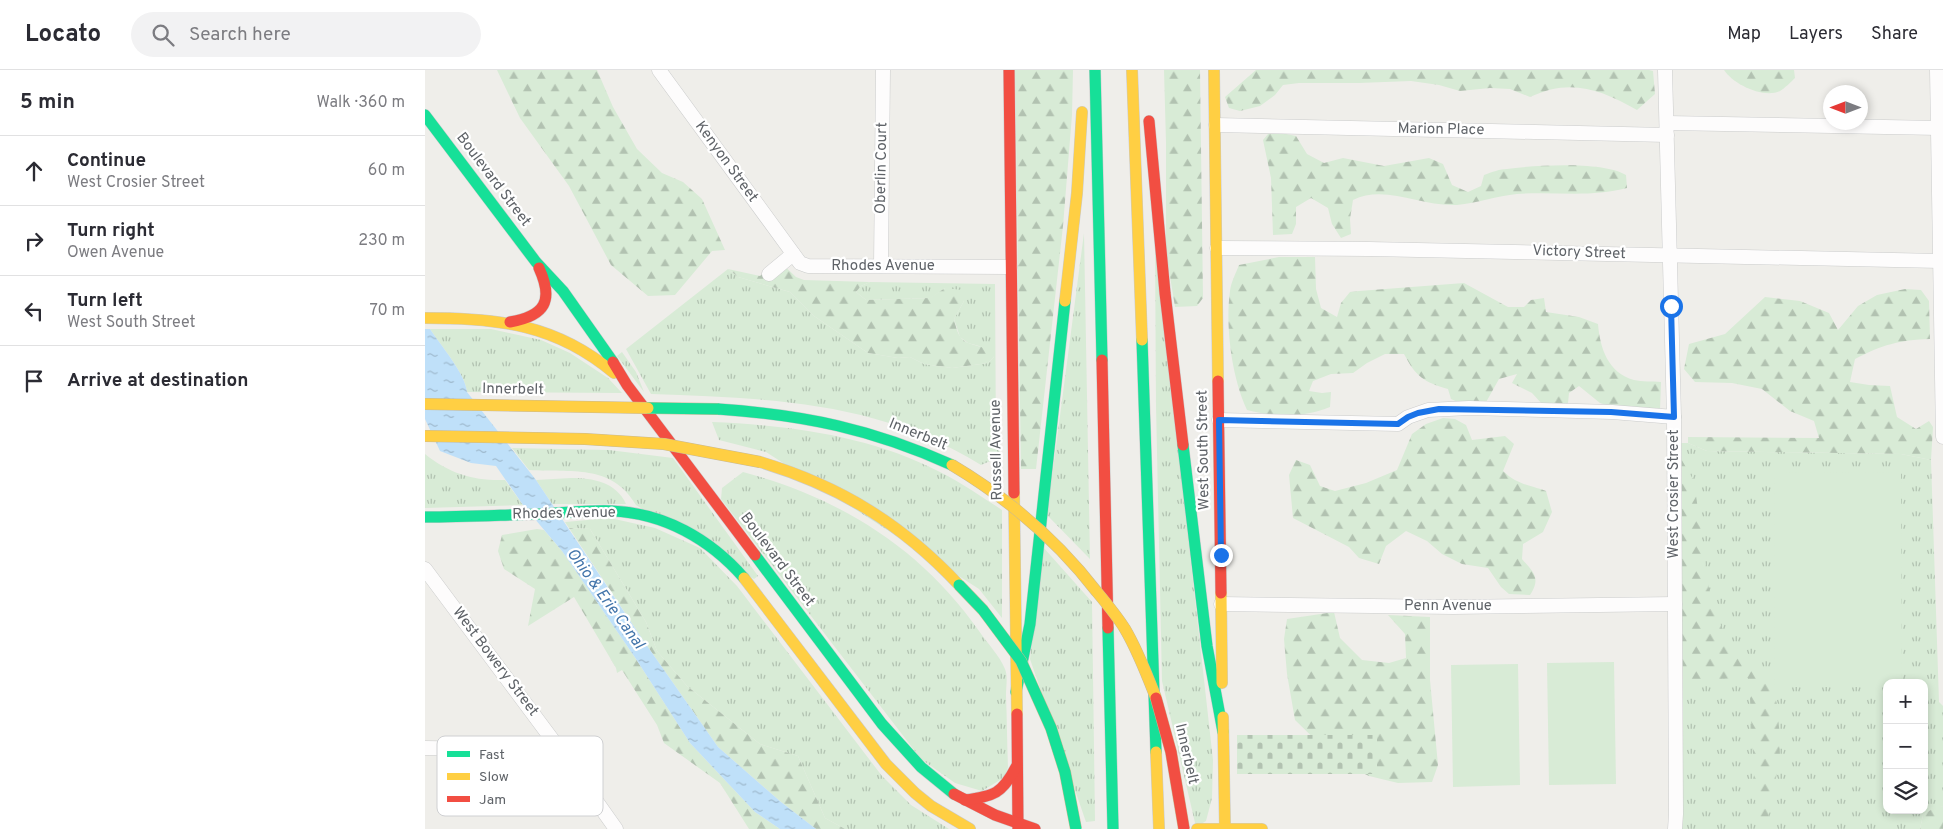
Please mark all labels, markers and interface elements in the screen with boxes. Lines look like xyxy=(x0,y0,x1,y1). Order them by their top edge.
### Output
search box xyxy=(131,12,481,57)
text: Locato xyxy=(25,20,101,50)
icon: search xyxy=(149,21,177,49)
text: Search here xyxy=(189,23,291,47)
text: Map xyxy=(1727,23,1761,46)
text: Layers xyxy=(1789,23,1843,46)
text: Share xyxy=(1871,23,1918,46)
north arrow xyxy=(1823,85,1868,130)
text: 5 min xyxy=(20,89,75,116)
text: Walk · 360 m xyxy=(317,93,405,113)
street label: Kenyon Street xyxy=(690,118,762,206)
street label: Marion Place xyxy=(1397,120,1485,140)
street label: Oberlin Court xyxy=(872,122,892,214)
street label: Boulevard Street xyxy=(452,129,534,231)
text: Continue xyxy=(67,149,146,173)
icon: ahead xyxy=(20,157,48,185)
text: 60 m xyxy=(368,161,405,181)
text: West Crosier Street xyxy=(67,173,205,193)
text: Turn right xyxy=(67,219,155,243)
icon: right xyxy=(20,227,48,255)
text: 230 m xyxy=(358,231,405,251)
street label: Victory Street xyxy=(1532,242,1626,264)
text: Owen Avenue xyxy=(67,243,164,263)
street label: Rhodes Avenue xyxy=(831,257,935,276)
text: Turn left xyxy=(67,289,143,313)
route start xyxy=(1660,295,1683,318)
icon: left xyxy=(20,297,48,325)
text: 70 m xyxy=(370,301,405,321)
text: West South Street xyxy=(67,313,196,333)
icon: arrive xyxy=(20,367,48,395)
text: Arrive at destination xyxy=(67,369,248,393)
street label: Innerbelt xyxy=(482,380,544,400)
street label: West South Street xyxy=(1193,390,1215,510)
street label: Russell Avenue xyxy=(987,399,1007,501)
street label: Innerbelt xyxy=(886,415,950,455)
street label: West Crosier Street xyxy=(1665,429,1684,559)
street label: Rhodes Avenue xyxy=(512,504,616,524)
street label: Boulevard Street xyxy=(736,509,818,611)
route end xyxy=(1210,544,1233,567)
water label: Ohio & Erie Canal xyxy=(562,545,649,654)
street label: Penn Avenue xyxy=(1404,597,1492,616)
street label: West Bowery Street xyxy=(448,604,542,720)
map controls xyxy=(1883,679,1928,814)
button: + xyxy=(1883,679,1928,724)
street label: Innerbelt xyxy=(1170,722,1202,786)
button: − xyxy=(1883,724,1928,769)
legend xyxy=(437,736,603,816)
text: Fast xyxy=(479,747,505,764)
text: Slow xyxy=(479,769,509,786)
button: layers xyxy=(1883,769,1928,814)
text: Jam xyxy=(479,792,506,809)

